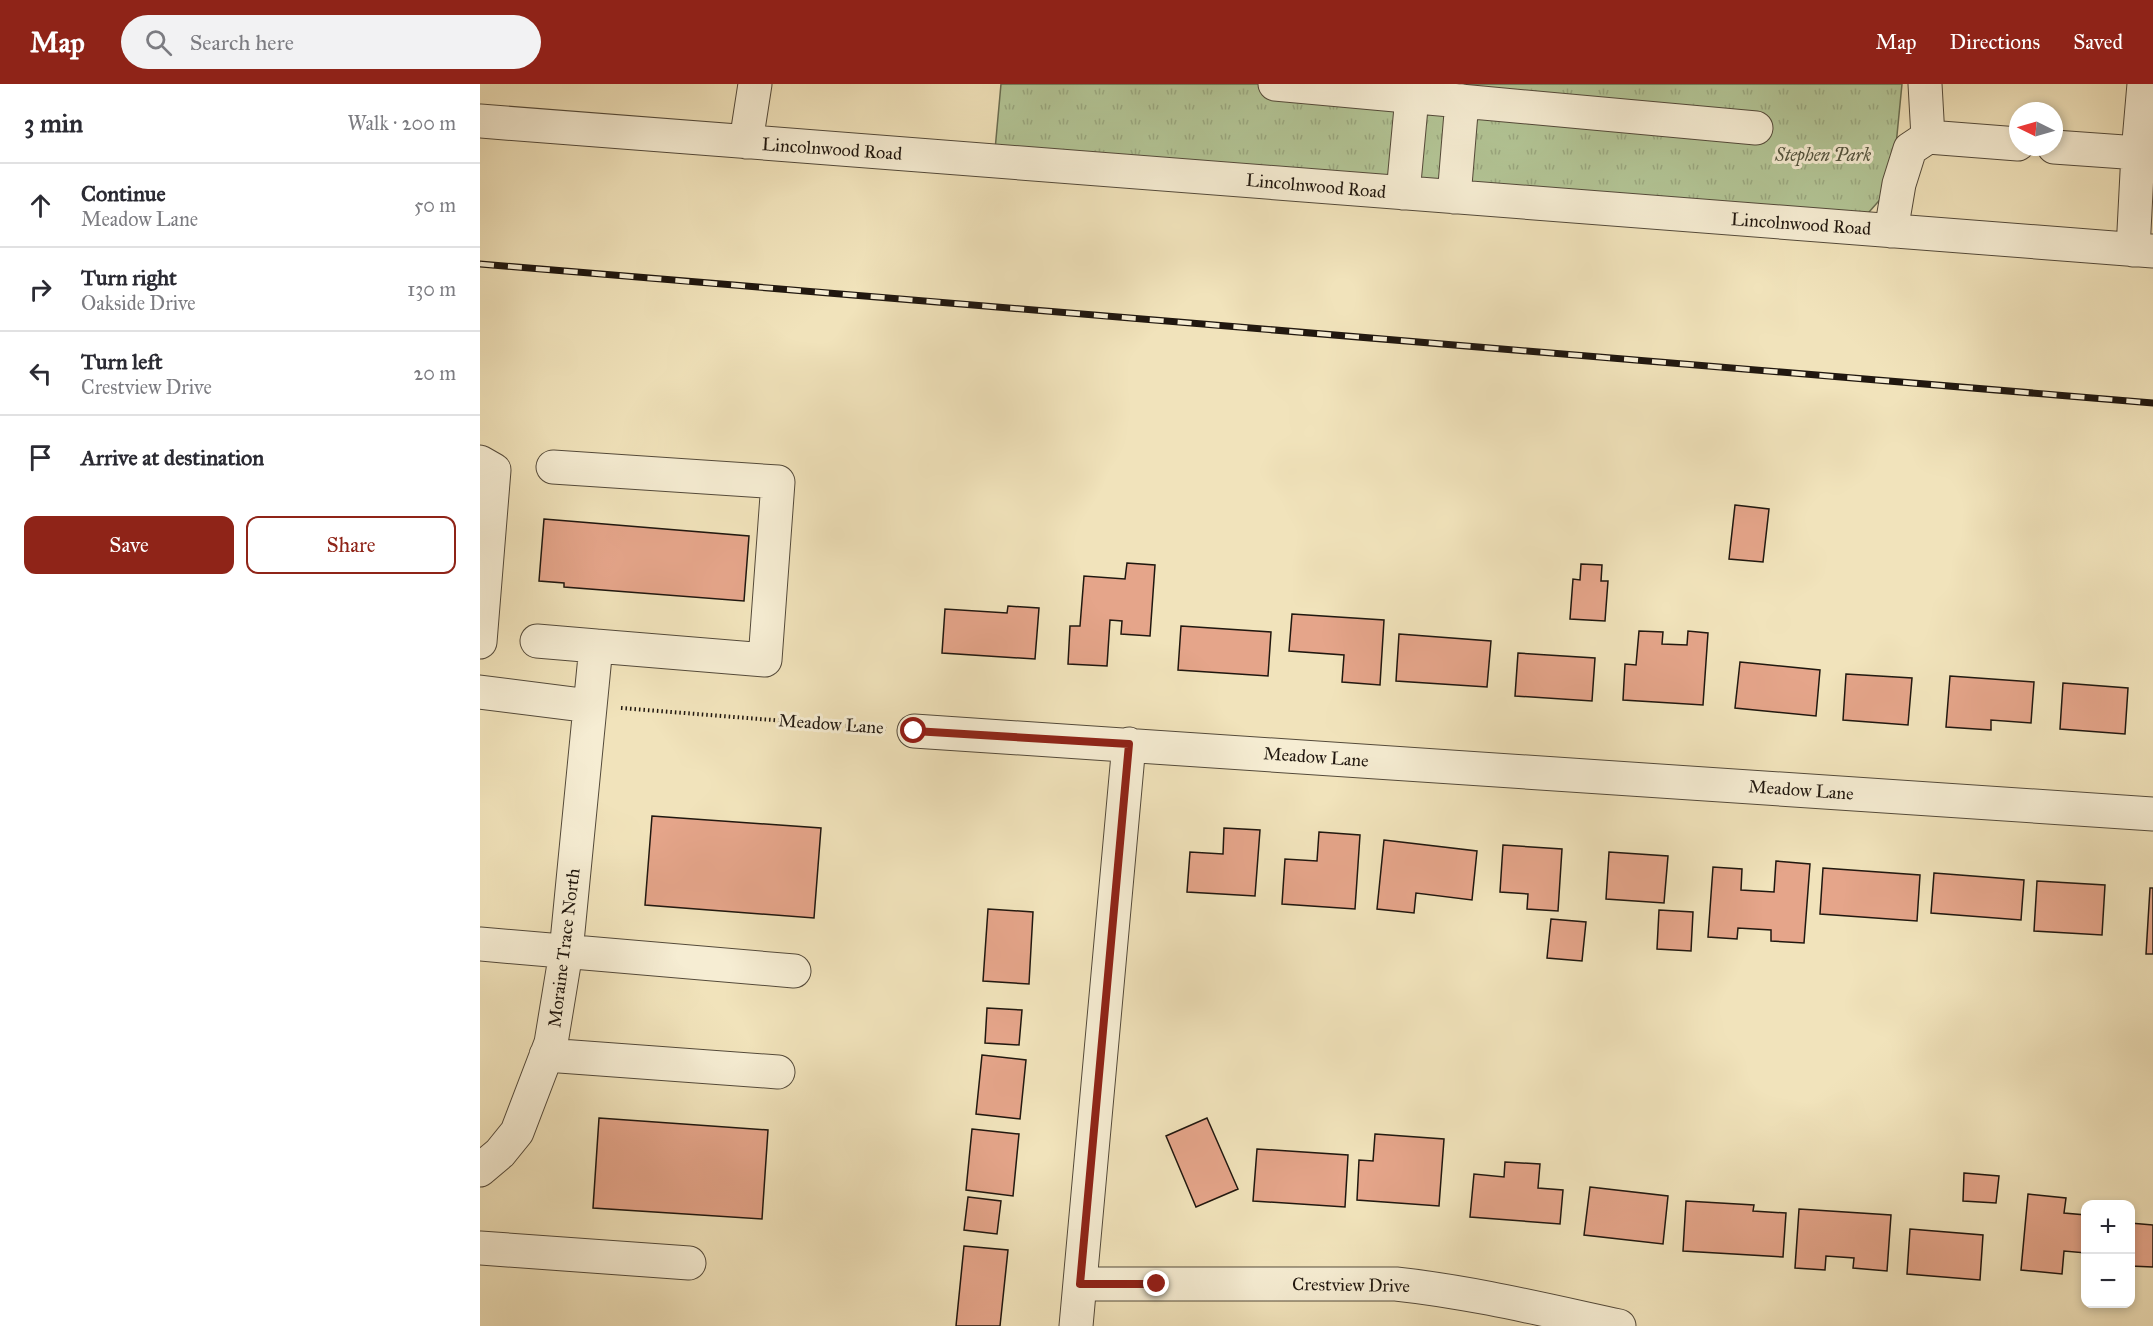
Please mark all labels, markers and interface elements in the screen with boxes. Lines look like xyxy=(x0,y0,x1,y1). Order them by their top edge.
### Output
search box xyxy=(121,15,541,69)
text: Map xyxy=(30,25,85,60)
icon: search xyxy=(142,26,175,59)
text: Search here xyxy=(190,29,294,56)
text: Map xyxy=(1876,29,1917,55)
text: Directions xyxy=(1950,29,2040,55)
text: Saved xyxy=(2073,29,2123,55)
north arrow xyxy=(2009,102,2063,156)
text: 3 min xyxy=(24,107,83,139)
text: Walk · 200 m xyxy=(348,111,456,135)
street label: Lincolnwood Road xyxy=(761,133,903,165)
park label: Stephen Park xyxy=(1774,144,1871,167)
street label: Lincolnwood Road xyxy=(1245,169,1387,203)
text: Continue xyxy=(81,180,166,207)
icon: ahead xyxy=(24,189,57,222)
text: 50 m xyxy=(414,193,456,217)
text: Meadow Lane xyxy=(81,207,198,231)
street label: Lincolnwood Road xyxy=(1730,208,1872,240)
text: Turn right xyxy=(81,264,177,291)
icon: right xyxy=(24,273,57,306)
text: 130 m xyxy=(407,277,456,301)
text: Oakside Drive xyxy=(81,291,196,315)
text: Turn left xyxy=(81,348,163,375)
icon: left xyxy=(24,357,57,390)
text: 20 m xyxy=(413,361,456,385)
text: Crestview Drive xyxy=(81,375,212,399)
icon: arrive xyxy=(24,441,57,474)
text: Arrive at destination xyxy=(81,444,264,471)
button: Save xyxy=(24,516,234,574)
button: Share xyxy=(246,516,456,574)
street label: Meadow Lane xyxy=(778,709,884,739)
route start xyxy=(900,717,926,743)
street label: Meadow Lane xyxy=(1263,742,1369,772)
street label: Meadow Lane xyxy=(1748,775,1854,805)
street label: Moraine Trace North xyxy=(543,867,585,1029)
map controls xyxy=(2081,1200,2135,1308)
button: + xyxy=(2081,1200,2135,1254)
button: − xyxy=(2081,1254,2135,1308)
route end xyxy=(1143,1270,1169,1296)
street label: Crestview Drive xyxy=(1292,1273,1410,1297)

